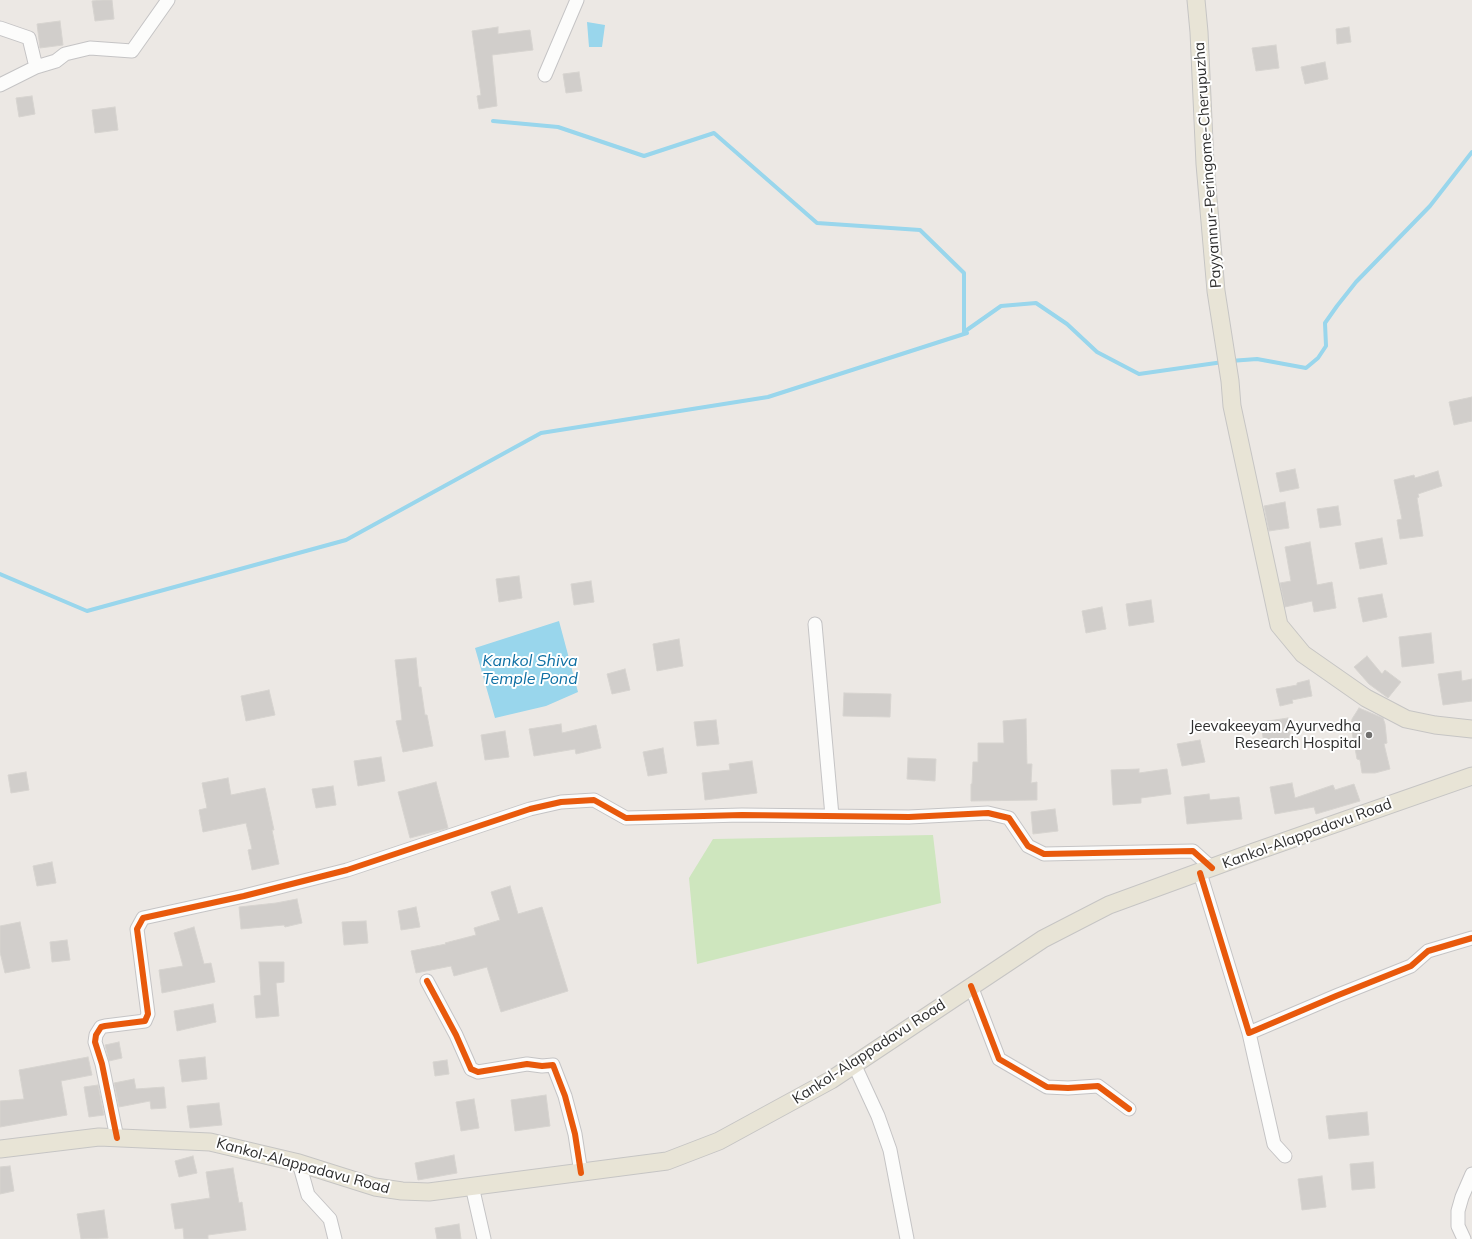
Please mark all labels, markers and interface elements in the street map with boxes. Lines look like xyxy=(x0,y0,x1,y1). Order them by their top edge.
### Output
street label: Payyannur-Peringome-Cherupuzha xyxy=(1190,41,1226,289)
water label: Kankol Shiva Temple Pond xyxy=(482,651,578,689)
place label: Jeevakeeyam Ayurvedha Research Hospital xyxy=(1189,717,1361,752)
marker: Jeevakeeyam Ayurvedha Research Hospital xyxy=(1364,730,1374,740)
street label: Kankol-Alappadavu Road xyxy=(1220,795,1394,873)
street label: Kankol-Alappadavu Road xyxy=(789,996,949,1108)
street label: Kankol-Alappadavu Road xyxy=(214,1134,392,1198)

